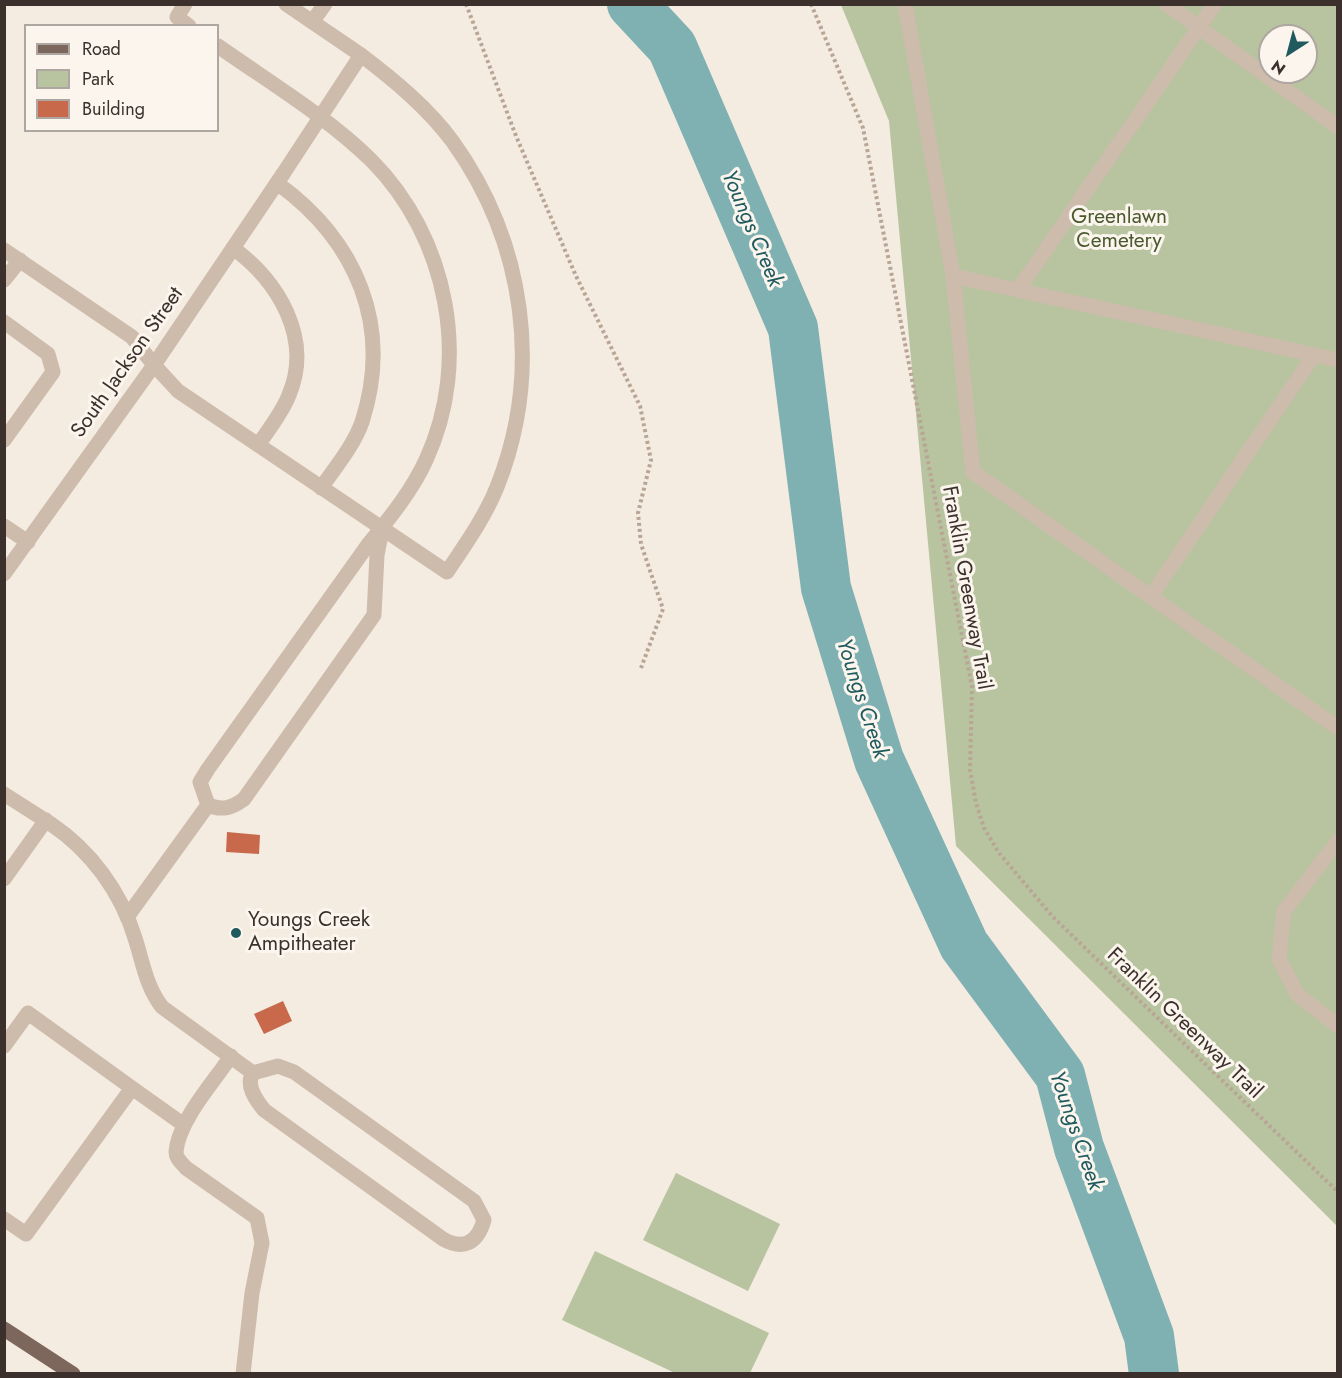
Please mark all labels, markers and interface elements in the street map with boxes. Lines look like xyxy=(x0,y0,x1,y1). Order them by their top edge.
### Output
legend xyxy=(24,24,219,132)
north arrow xyxy=(1258,24,1318,84)
text: Road xyxy=(82,36,121,62)
text: N xyxy=(1266,54,1290,80)
text: Park xyxy=(82,66,114,92)
text: Building xyxy=(82,96,145,122)
water label: Youngs Creek xyxy=(715,167,787,291)
park label: Greenlawn Cemetery xyxy=(1071,205,1167,255)
street label: South Jackson Street xyxy=(67,283,189,443)
street label: Franklin Greenway Trail xyxy=(936,484,996,692)
water label: Youngs Creek xyxy=(829,636,893,762)
place label: Youngs Creek Ampitheater xyxy=(248,908,370,958)
marker: Youngs Creek Ampitheater xyxy=(229,926,243,940)
street label: Franklin Greenway Trail xyxy=(1101,943,1267,1105)
water label: Youngs Creek xyxy=(1042,1068,1108,1194)

